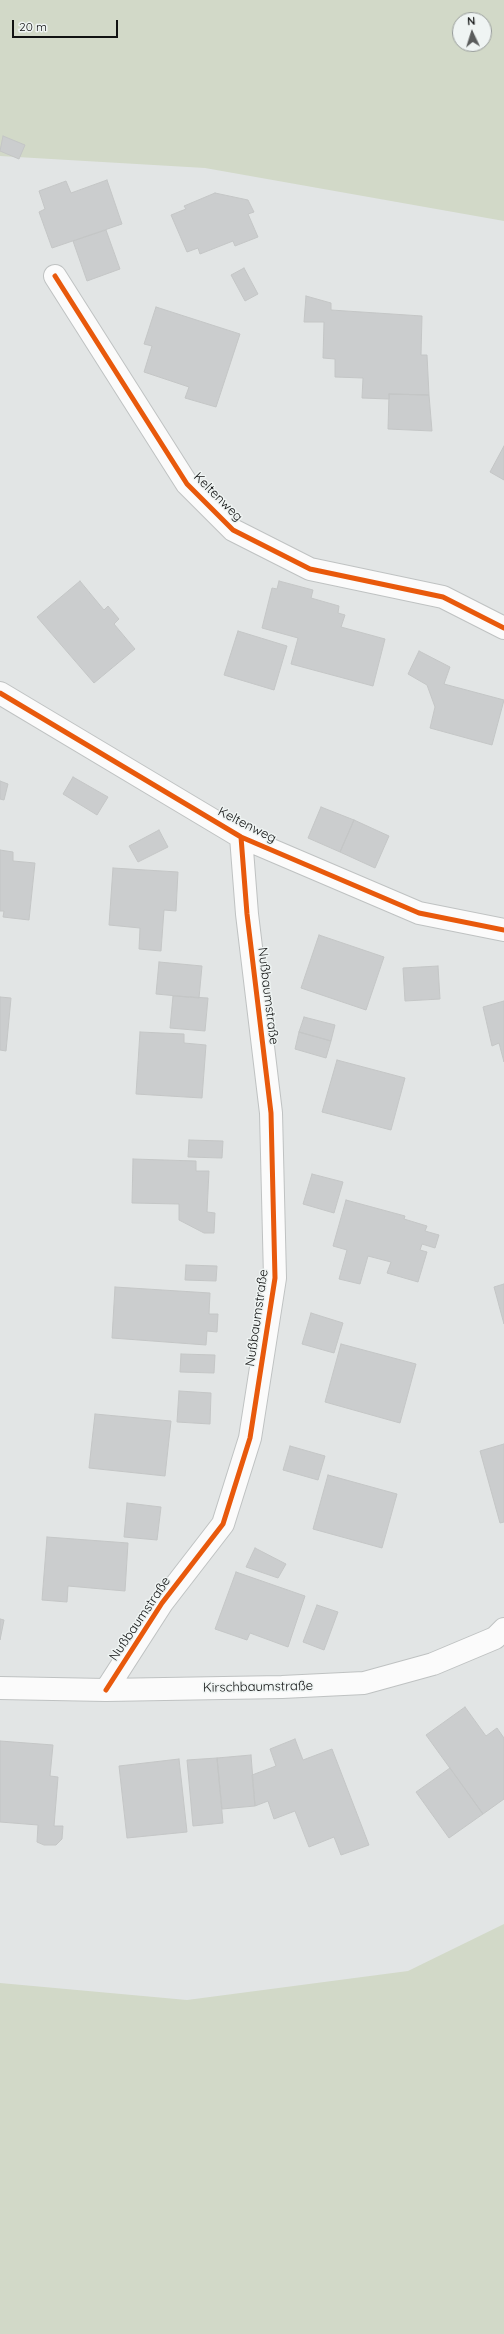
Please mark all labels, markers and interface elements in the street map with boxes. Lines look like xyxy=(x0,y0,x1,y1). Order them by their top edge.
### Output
scale bar xyxy=(14,12,120,38)
north arrow xyxy=(452,12,492,52)
text: N xyxy=(467,14,476,28)
text: 20 m xyxy=(19,19,47,34)
street label: Keltenweg xyxy=(190,469,246,525)
street label: Keltenweg xyxy=(215,804,279,846)
street label: Nußbaumstraße xyxy=(254,946,282,1046)
street label: Nußbaumstraße xyxy=(242,1268,272,1368)
street label: Nußbaumstraße xyxy=(106,1574,174,1664)
street label: Kirschbaumstraße xyxy=(203,1678,313,1696)

